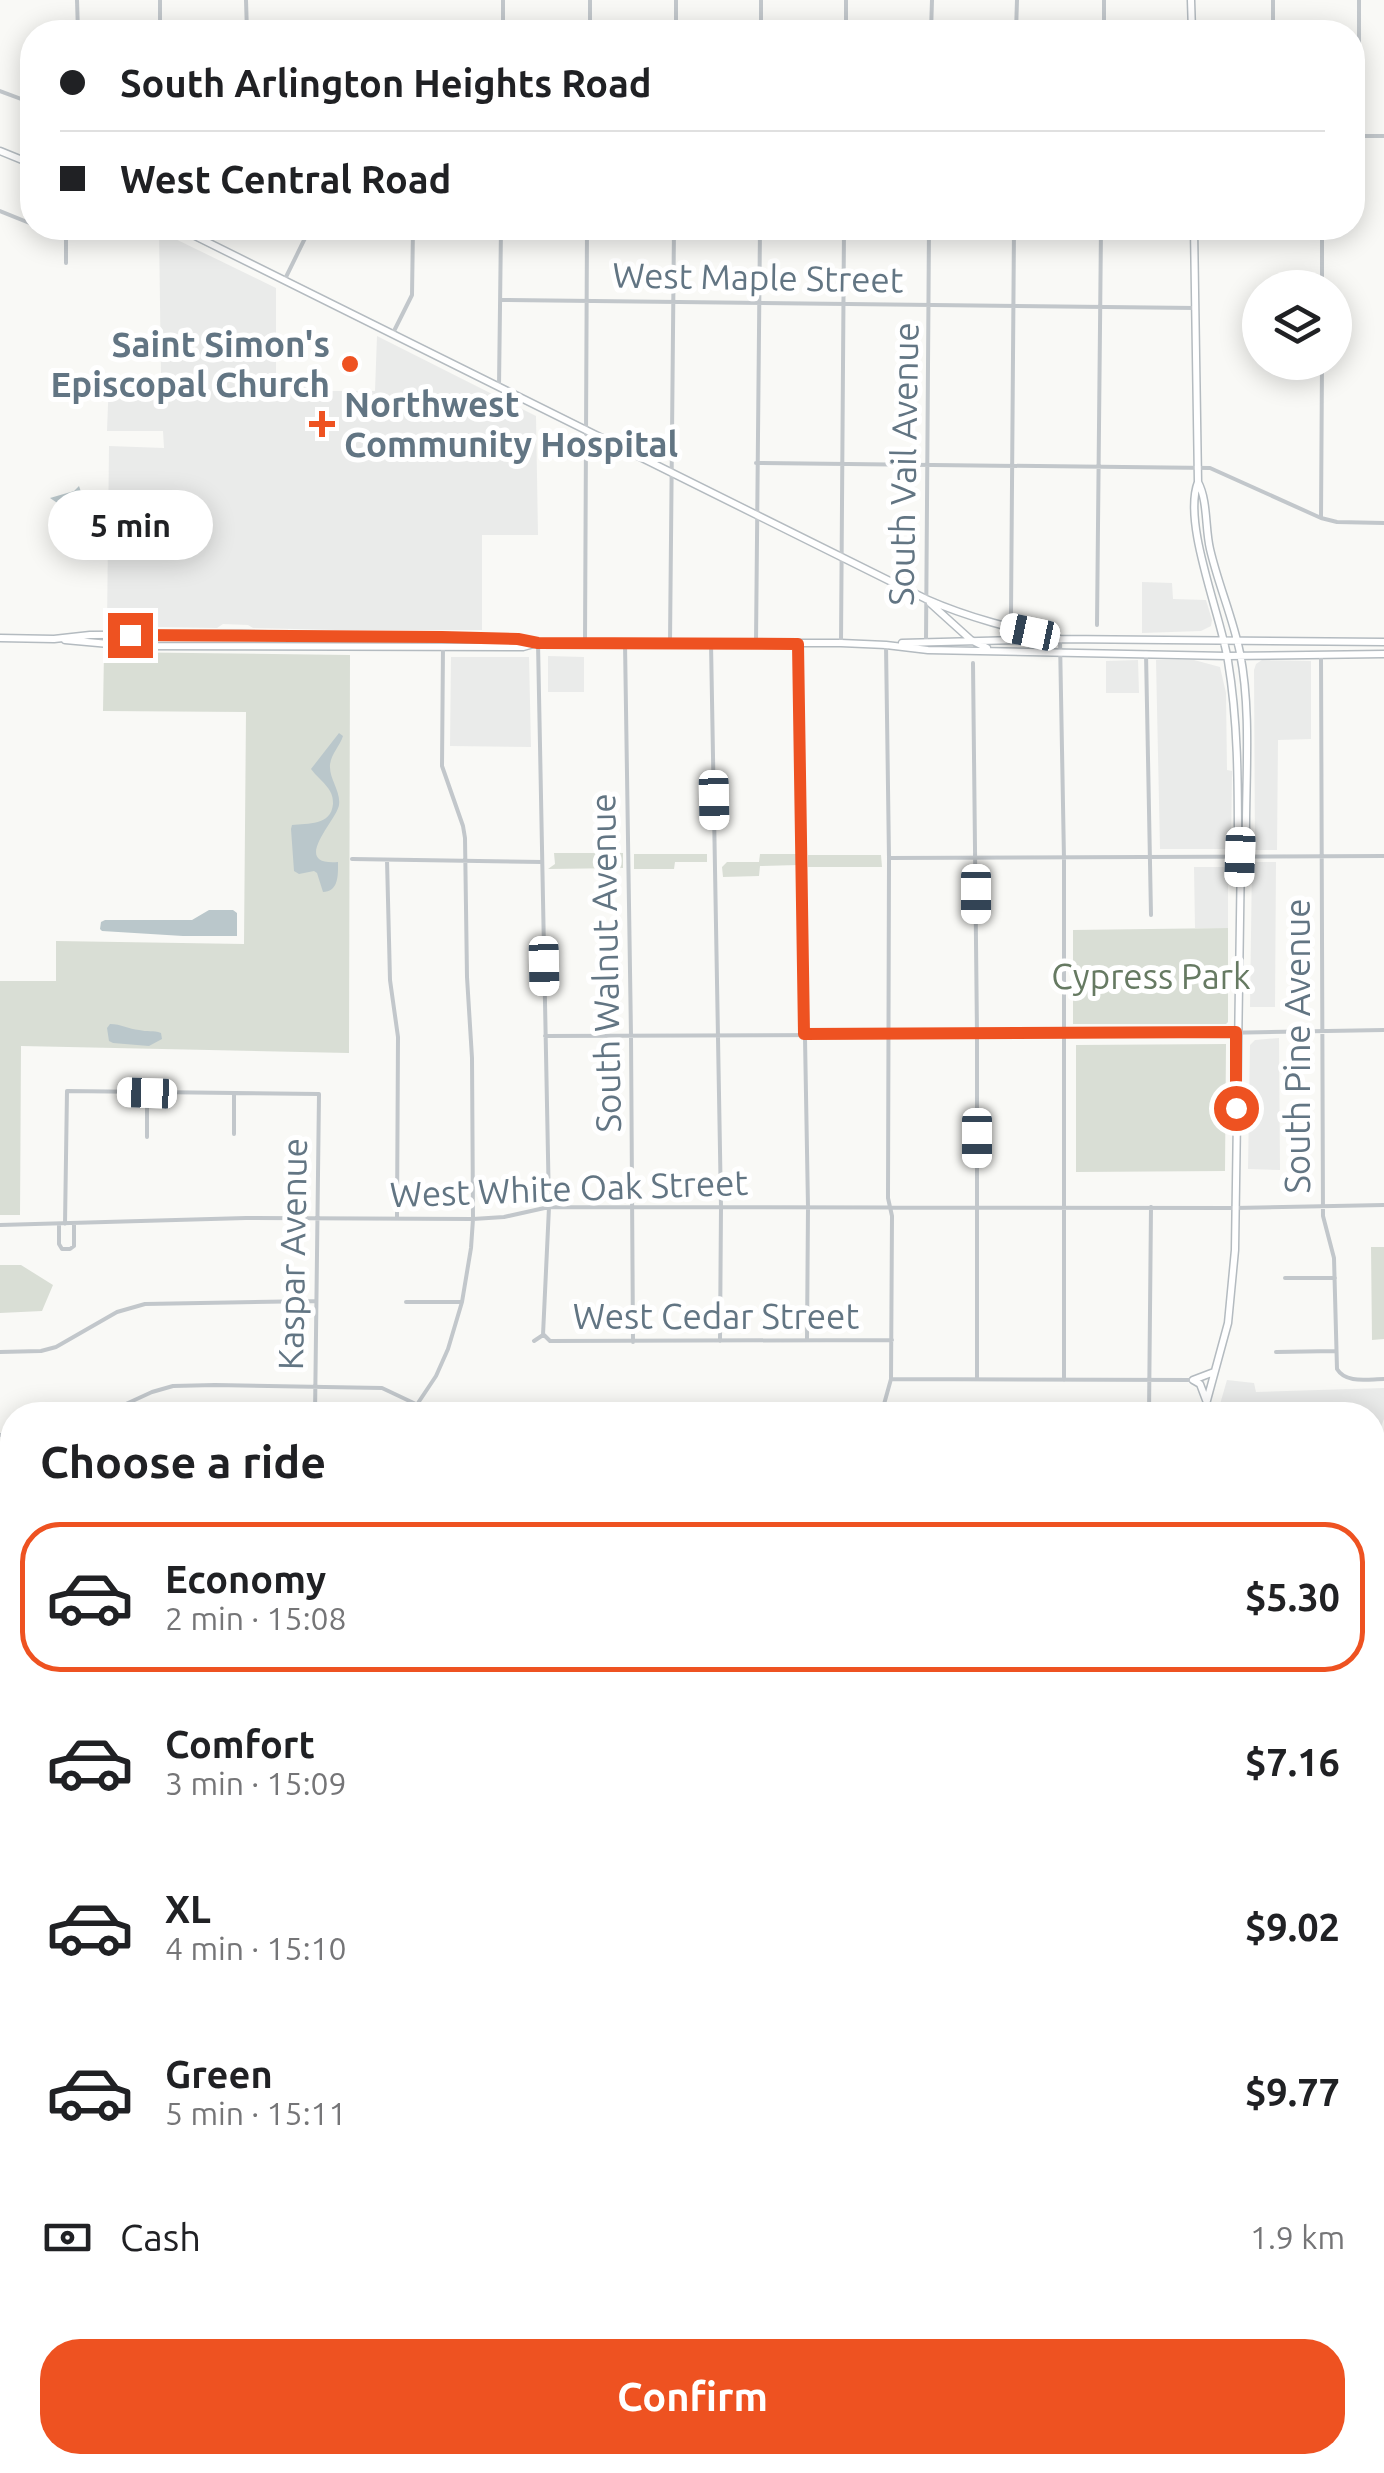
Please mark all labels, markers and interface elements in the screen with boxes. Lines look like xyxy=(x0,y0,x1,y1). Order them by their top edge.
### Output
text: South Arlington Heights Road xyxy=(120,62,652,104)
text: West Central Road xyxy=(120,158,451,200)
street label: West Maple Street xyxy=(612,254,904,300)
map controls xyxy=(1242,270,1352,380)
button: layers xyxy=(1242,270,1352,380)
street label: South Vail Avenue xyxy=(881,322,925,606)
place label: Saint Simon's Episcopal Church xyxy=(50,324,330,404)
marker: Saint Simon's Episcopal Church xyxy=(339,353,361,375)
place label: Northwest Community Hospital xyxy=(344,384,678,464)
marker: Northwest Community Hospital xyxy=(309,411,335,437)
callout: 5 min xyxy=(48,490,212,560)
text: 5 min xyxy=(90,507,171,543)
car xyxy=(998,611,1062,653)
route end xyxy=(108,613,153,658)
car xyxy=(698,770,730,830)
street label: South Walnut Avenue xyxy=(582,793,628,1133)
car xyxy=(1224,826,1256,888)
car xyxy=(961,864,991,924)
street label: South Pine Avenue xyxy=(1277,898,1317,1194)
car xyxy=(528,936,560,996)
park label: Cypress Park xyxy=(1051,956,1251,996)
car xyxy=(116,1077,178,1109)
route start xyxy=(1214,1086,1259,1131)
car xyxy=(962,1108,992,1168)
street label: Kaspar Avenue xyxy=(270,1138,314,1370)
street label: West White Oak Street xyxy=(389,1162,749,1214)
street label: West Cedar Street xyxy=(573,1296,859,1336)
text: Choose a ride xyxy=(40,1436,326,1487)
icon: car xyxy=(45,1552,135,1642)
text: Economy xyxy=(165,1558,326,1600)
text: $5.30 xyxy=(1245,1576,1340,1618)
text: 2 min · 15:08 xyxy=(165,1600,347,1636)
icon: car xyxy=(45,1717,135,1807)
text: Comfort xyxy=(165,1723,315,1765)
text: $7.16 xyxy=(1245,1741,1340,1783)
text: 3 min · 15:09 xyxy=(165,1765,347,1801)
icon: car xyxy=(45,1882,135,1972)
text: XL xyxy=(165,1888,211,1930)
text: $9.02 xyxy=(1245,1906,1340,1948)
text: 4 min · 15:10 xyxy=(165,1930,347,1966)
icon: car xyxy=(45,2047,135,2137)
text: Green xyxy=(165,2053,273,2095)
text: $9.77 xyxy=(1245,2071,1340,2113)
text: 5 min · 15:11 xyxy=(165,2095,347,2131)
icon: cash xyxy=(40,2210,95,2265)
text: Cash xyxy=(120,2216,201,2258)
text: 1.9 km xyxy=(1250,2219,1345,2255)
button: Confirm xyxy=(40,2339,1345,2454)

